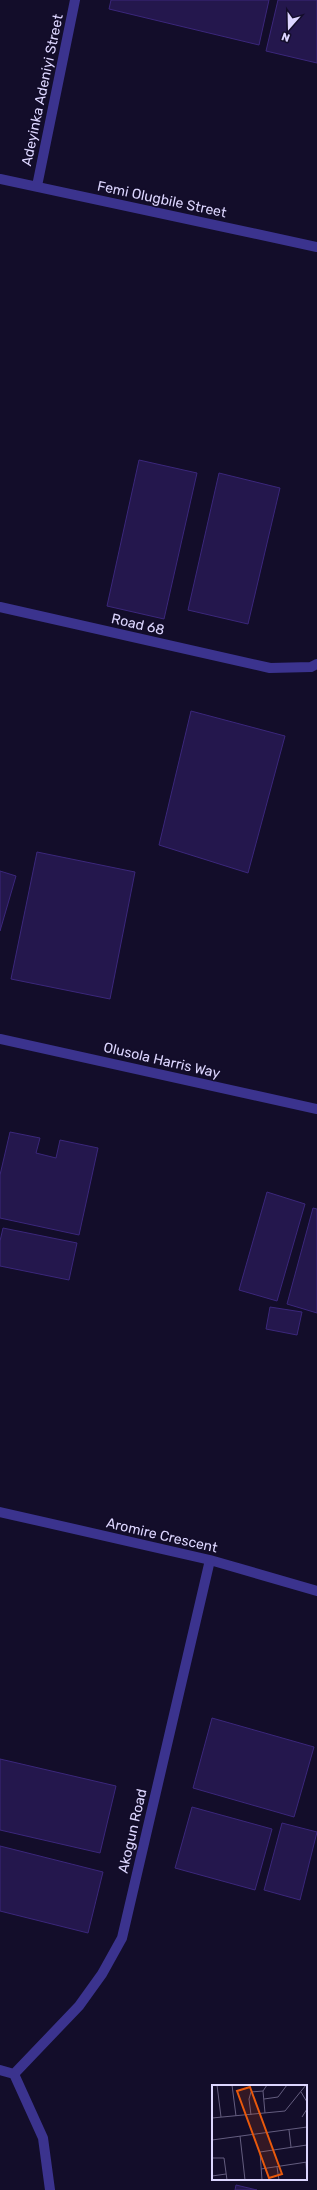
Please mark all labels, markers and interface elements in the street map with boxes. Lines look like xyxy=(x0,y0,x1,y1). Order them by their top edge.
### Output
north arrow xyxy=(269,8,309,48)
street label: Adeyinka Adeniyi Street xyxy=(18,12,67,168)
text: N xyxy=(280,29,292,44)
street label: Femi Olugbile Street xyxy=(96,177,229,222)
street label: Road 68 xyxy=(110,610,166,639)
street label: Olusola Harris Way xyxy=(102,1039,222,1082)
street label: Aromire Crescent xyxy=(105,1514,220,1557)
street label: Akogun Road xyxy=(115,1787,150,1875)
inset map xyxy=(212,2085,307,2180)

